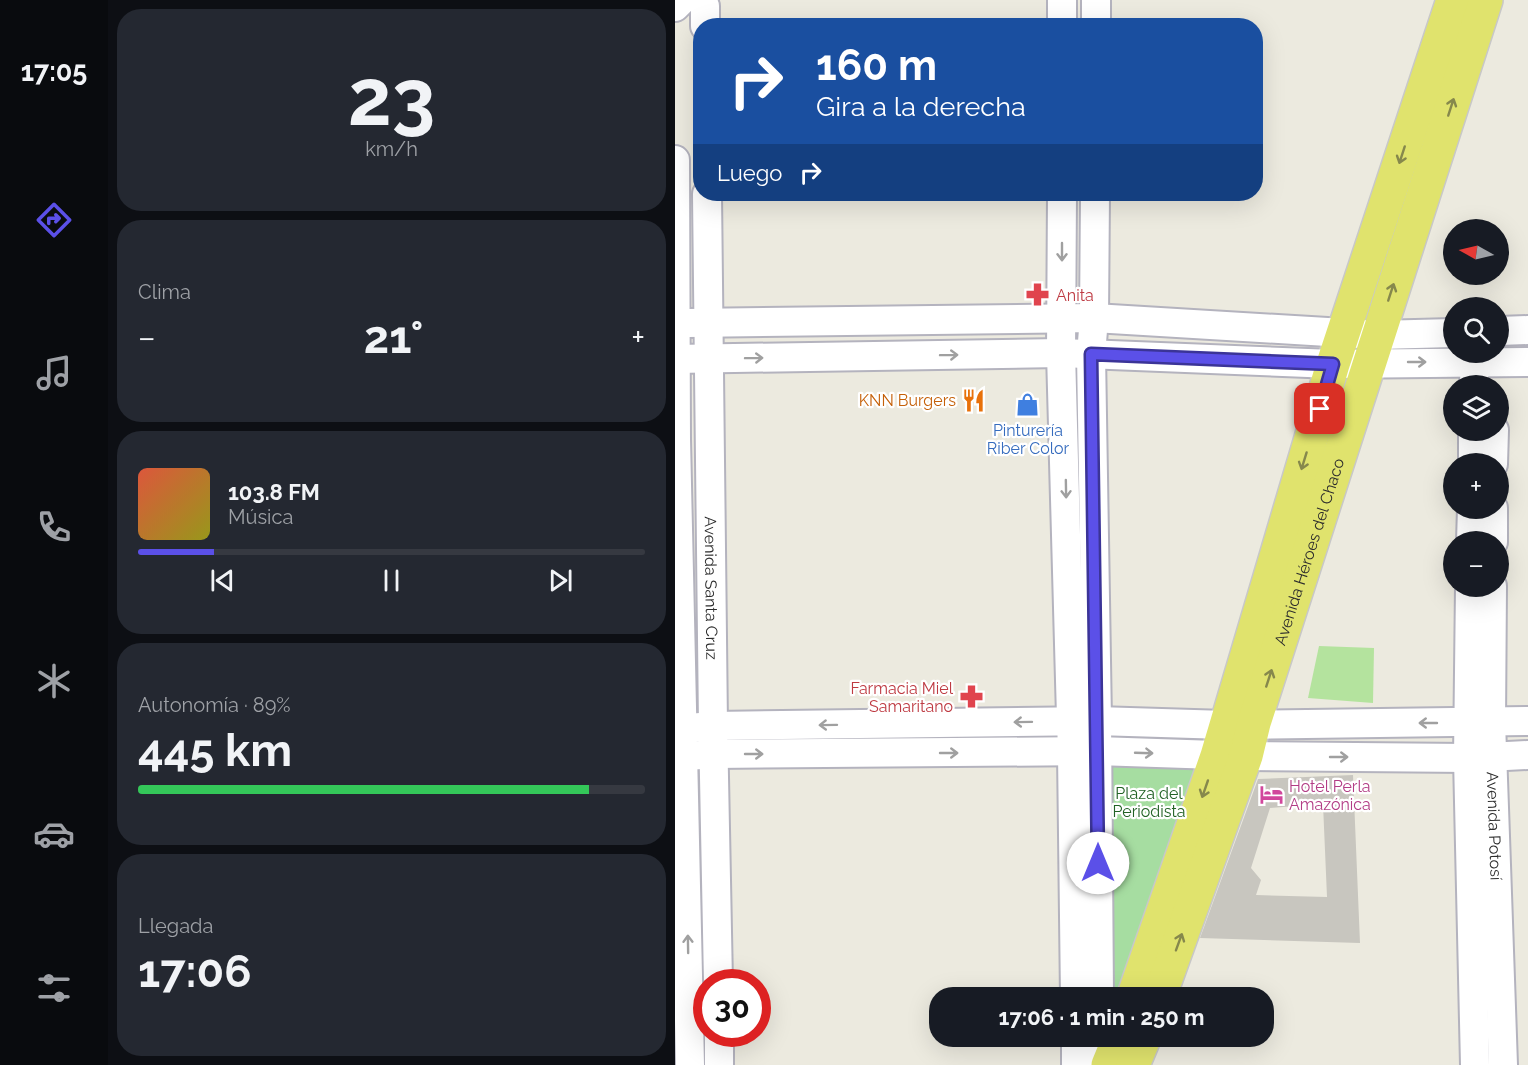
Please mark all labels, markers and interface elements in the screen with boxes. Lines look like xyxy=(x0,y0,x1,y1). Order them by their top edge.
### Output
text: 160 m xyxy=(816,41,937,90)
icon: right xyxy=(717,42,795,120)
text: 23 xyxy=(348,52,435,143)
text: 17:05 xyxy=(21,56,87,87)
text: Gira a la derecha xyxy=(816,91,1026,122)
one-way arrow xyxy=(1447,98,1458,117)
text: km/h xyxy=(365,137,418,161)
one-way arrow xyxy=(1395,145,1406,164)
icon: right xyxy=(794,156,827,189)
text: Luego xyxy=(717,160,782,186)
icon: directions xyxy=(33,199,75,241)
north arrow xyxy=(1443,219,1509,285)
map controls xyxy=(1443,219,1509,597)
one-way arrow xyxy=(1056,241,1068,261)
text: Clima xyxy=(138,280,191,304)
pharmacy icon: Anita xyxy=(1025,282,1051,308)
one-way arrow xyxy=(1386,283,1397,302)
place label: Anita xyxy=(1056,286,1094,305)
button: search xyxy=(1443,297,1509,363)
text: 21° xyxy=(364,311,423,364)
text: − xyxy=(138,318,156,357)
text: + xyxy=(631,318,645,357)
one-way arrow xyxy=(939,349,959,361)
icon: music xyxy=(33,352,75,394)
one-way arrow xyxy=(744,352,764,364)
one-way arrow xyxy=(1407,356,1427,368)
button: layers xyxy=(1443,375,1509,441)
pin xyxy=(1294,383,1345,434)
restaurant icon: KNN Burgers xyxy=(961,387,987,413)
place label: KNN Burgers xyxy=(859,391,956,410)
shop icon: Pinturería Riber Color xyxy=(1015,392,1041,418)
icon: arrive xyxy=(1303,392,1336,425)
place label: Pinturería Riber Color xyxy=(987,421,1070,458)
one-way arrow xyxy=(1298,451,1309,470)
button: + xyxy=(1443,453,1509,519)
street label: Avenida Héroes del Chaco xyxy=(1270,456,1348,648)
one-way arrow xyxy=(1060,478,1072,498)
text: 103.8 FM xyxy=(228,479,320,505)
text: Música xyxy=(228,505,293,529)
icon: phone xyxy=(33,506,75,548)
street label: Avenida Santa Cruz xyxy=(701,516,722,660)
button: − xyxy=(1443,531,1509,597)
icon: previous xyxy=(206,564,239,597)
icon: pause xyxy=(375,564,408,597)
icon: next xyxy=(544,564,577,597)
icon: climate xyxy=(33,660,75,702)
one-way arrow xyxy=(1264,669,1275,688)
place label: Farmacia Miel Samaritano xyxy=(851,679,954,716)
pharmacy icon: Farmacia Miel Samaritano xyxy=(958,684,984,710)
text: Autonomía · 89% xyxy=(138,693,291,717)
one-way arrow xyxy=(1013,716,1033,728)
one-way arrow xyxy=(1418,717,1438,729)
one-way arrow xyxy=(818,719,838,731)
text: 445 km xyxy=(138,724,292,777)
one-way arrow xyxy=(939,747,959,759)
one-way arrow xyxy=(1134,747,1154,759)
one-way arrow xyxy=(744,748,764,760)
one-way arrow xyxy=(1329,751,1349,763)
street label: Avenida Potosí xyxy=(1483,771,1506,881)
place label: Hotel Perla Amazónica xyxy=(1289,777,1371,814)
one-way arrow xyxy=(1199,779,1210,797)
hotel icon: Hotel Perla Amazónica xyxy=(1258,782,1284,808)
park label: Plaza del Periodista xyxy=(1112,784,1186,821)
icon: car xyxy=(33,813,75,855)
position arrow xyxy=(1066,831,1130,895)
text: Llegada xyxy=(138,914,213,938)
one-way arrow xyxy=(682,934,694,954)
one-way arrow xyxy=(1174,934,1185,952)
text: 17:06 xyxy=(138,945,252,998)
icon: filters xyxy=(33,967,75,1009)
speed limit sign: 30 xyxy=(693,969,771,1047)
text: 17:06 · 1 min · 250 m xyxy=(999,1004,1204,1030)

